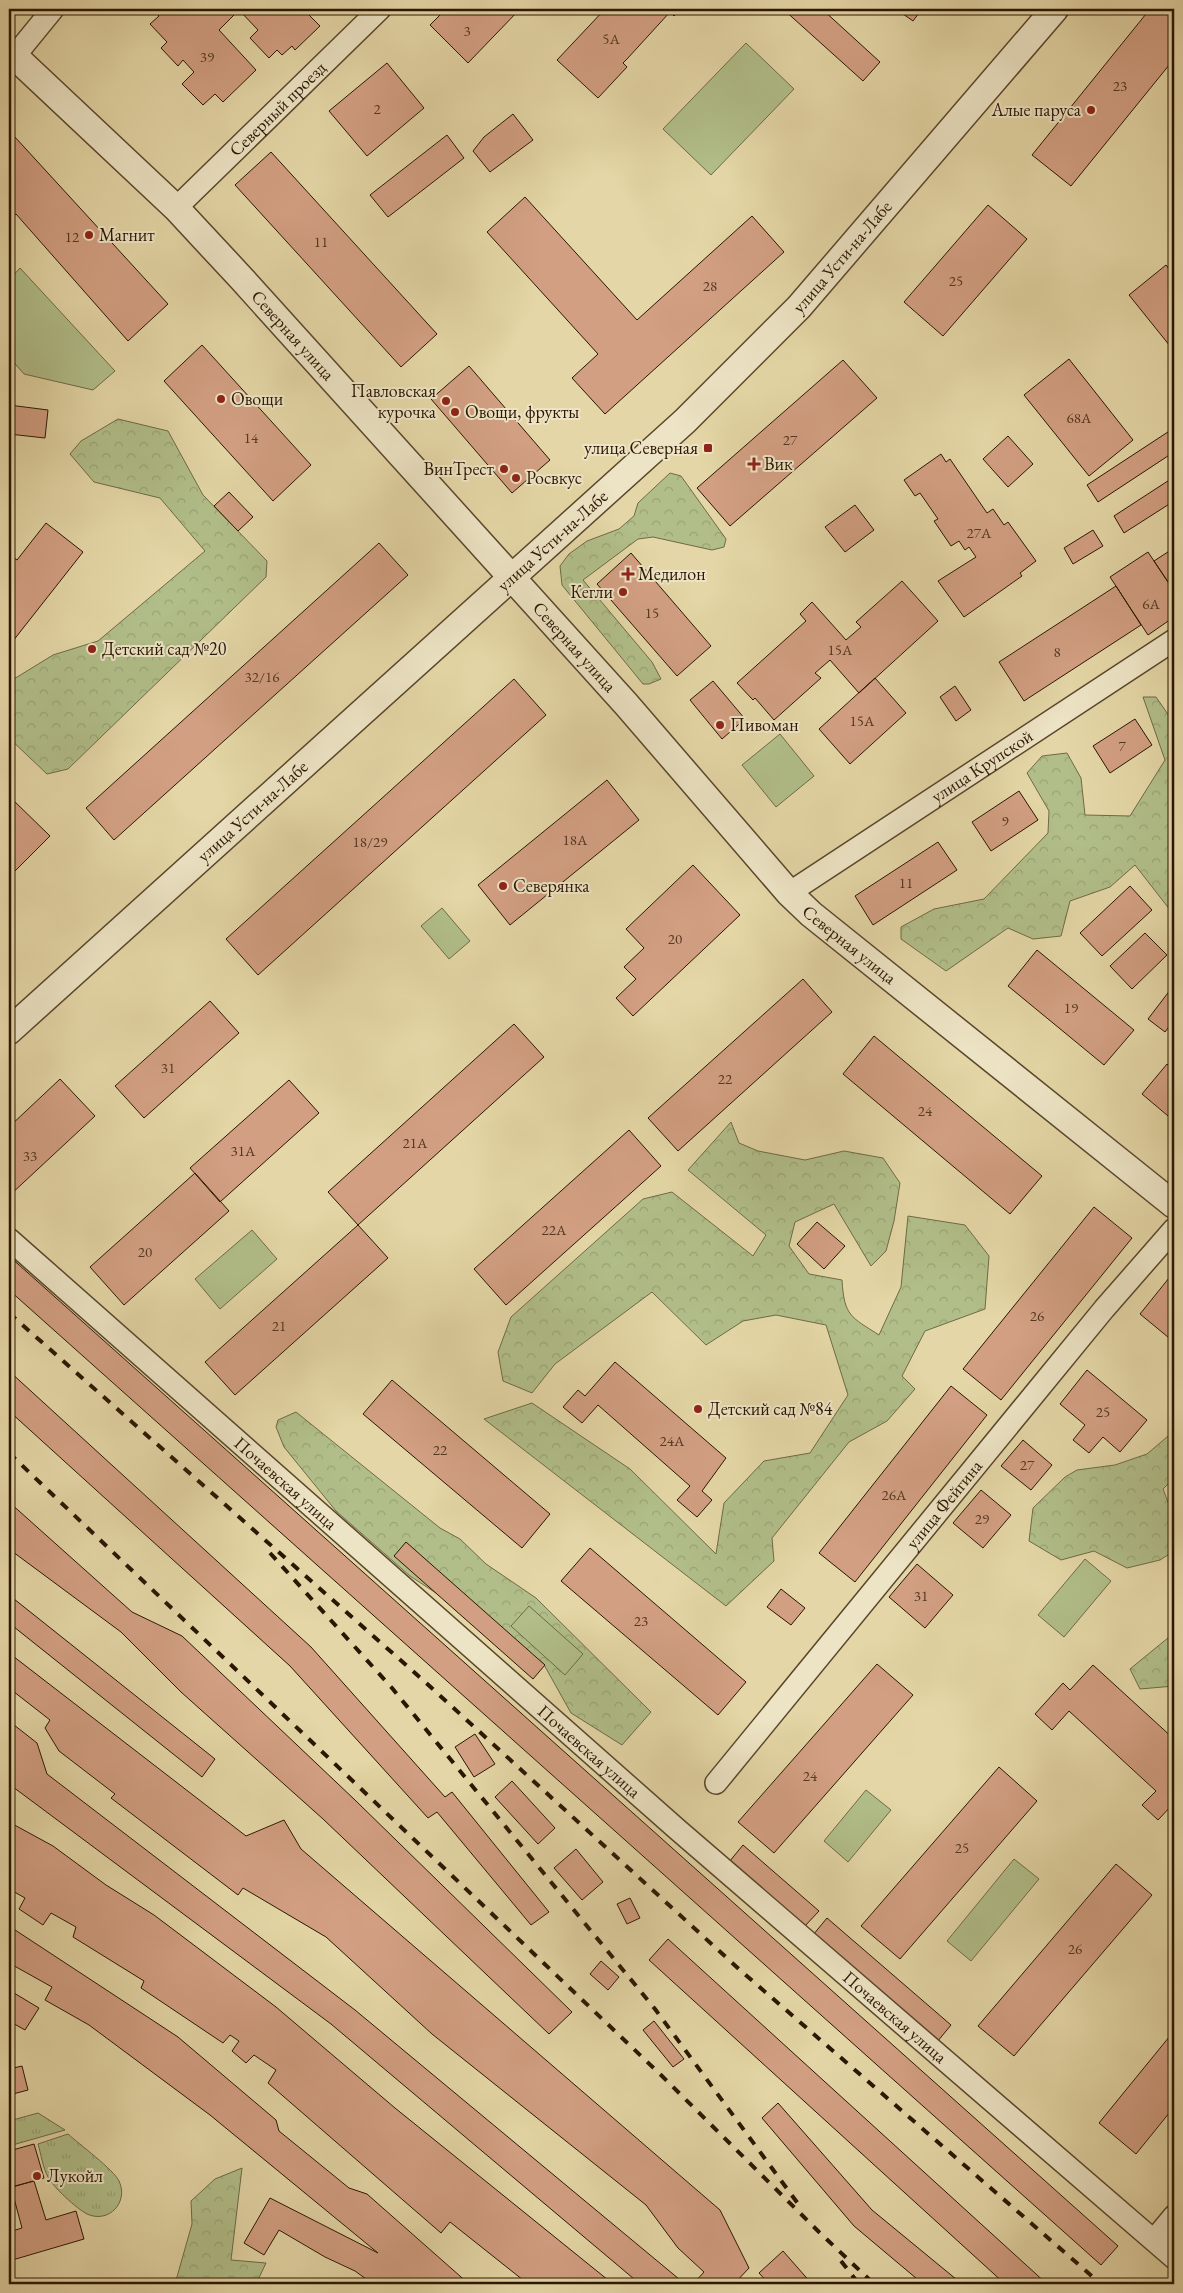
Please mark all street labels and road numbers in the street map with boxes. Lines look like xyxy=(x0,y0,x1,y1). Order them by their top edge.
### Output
street label: Северный проезд xyxy=(224,56,331,161)
street label: улица Усти-на-Лабе xyxy=(787,195,897,318)
street label: Северная улица xyxy=(246,285,341,386)
street label: улица Усти-на-Лабе xyxy=(492,484,612,596)
street label: Северная улица xyxy=(528,597,622,697)
street label: улица Крупской xyxy=(926,724,1037,808)
street label: улица Усти-на-Лабе xyxy=(192,755,312,867)
street label: Северная улица xyxy=(798,900,902,989)
street label: Почаевская улица xyxy=(230,1431,343,1535)
street label: улица Фейгина xyxy=(900,1454,987,1553)
street label: Почаевская улица xyxy=(533,1699,646,1803)
street label: Почаевская улица xyxy=(838,1965,952,2068)

